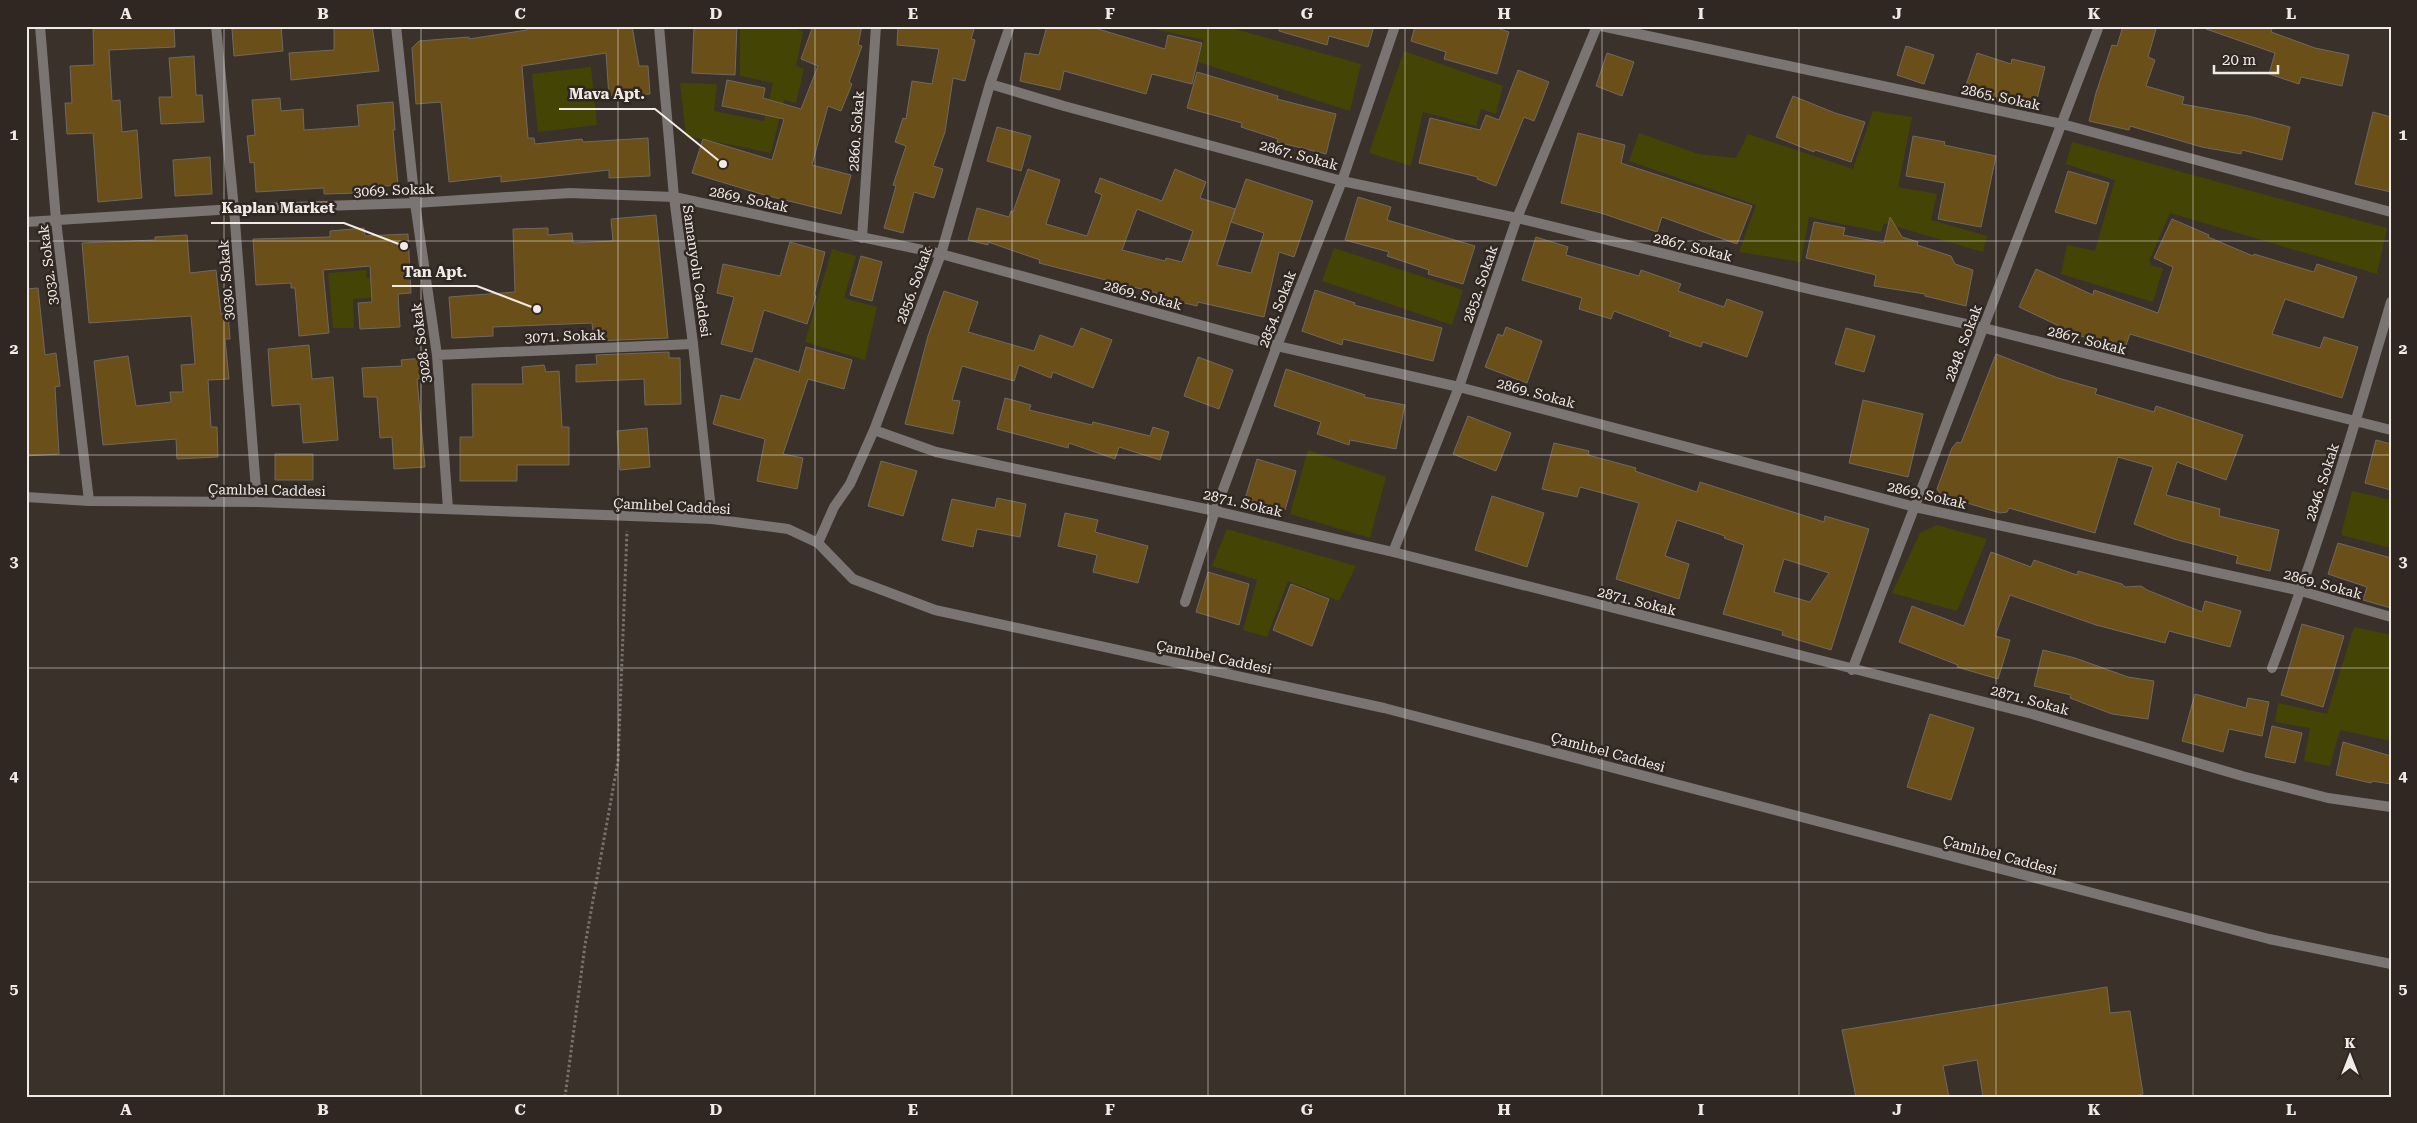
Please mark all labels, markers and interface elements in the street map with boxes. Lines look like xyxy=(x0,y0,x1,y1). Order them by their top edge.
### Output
text: A xyxy=(120,4,132,23)
text: B xyxy=(317,4,329,23)
text: C xyxy=(514,4,526,23)
text: D xyxy=(710,4,723,23)
text: E xyxy=(908,4,918,23)
text: F xyxy=(1105,4,1115,23)
text: G xyxy=(1301,4,1314,23)
text: H xyxy=(1497,4,1511,23)
text: I xyxy=(1698,4,1704,23)
text: J xyxy=(1892,4,1902,23)
text: K xyxy=(2088,4,2101,23)
text: L xyxy=(2286,4,2296,23)
scale bar xyxy=(2214,42,2278,74)
text: 20 m xyxy=(2222,51,2257,69)
callout: Mava Apt. xyxy=(559,79,655,109)
street label: 2865. Sokak xyxy=(1960,81,2042,113)
text: Mava Apt. xyxy=(569,85,645,103)
street label: 2860. Sokak xyxy=(845,90,867,172)
text: 1 xyxy=(10,125,19,144)
text: 1 xyxy=(2399,125,2408,144)
street label: 2867. Sokak xyxy=(1258,137,1340,173)
street label: 3069. Sokak xyxy=(353,181,435,199)
street label: 2869. Sokak xyxy=(708,183,790,215)
callout: Kaplan Market xyxy=(211,193,344,223)
text: Kaplan Market xyxy=(221,199,335,217)
street label: Samanyolu Caddesi xyxy=(680,204,714,339)
street label: 3032. Sokak xyxy=(35,224,61,306)
street label: 2867. Sokak xyxy=(1652,229,1734,265)
street label: 3030. Sokak xyxy=(215,239,237,321)
street label: 2852. Sokak xyxy=(1459,243,1501,325)
street label: 2856. Sokak xyxy=(893,244,935,326)
callout: Tan Apt. xyxy=(392,256,477,286)
text: Tan Apt. xyxy=(403,263,467,281)
street label: 2854. Sokak xyxy=(1255,268,1299,350)
street label: 2869. Sokak xyxy=(1102,277,1184,313)
street label: 3028. Sokak xyxy=(408,302,434,384)
street label: 2848. Sokak xyxy=(1941,302,1985,384)
street label: 2867. Sokak xyxy=(2046,322,2128,358)
street label: 3071. Sokak xyxy=(524,327,606,345)
text: 2 xyxy=(10,339,19,358)
text: 2 xyxy=(2399,339,2408,358)
street label: 2869. Sokak xyxy=(1495,375,1577,411)
street label: 2846. Sokak xyxy=(2302,441,2342,523)
street label: 2869. Sokak xyxy=(1886,478,1968,512)
street label: Çamlıbel Caddesi xyxy=(208,481,326,499)
street label: 2871. Sokak xyxy=(1202,486,1284,520)
street label: Çamlıbel Caddesi xyxy=(613,495,732,517)
text: 3 xyxy=(10,552,19,571)
text: 3 xyxy=(2399,552,2408,571)
street label: 2869. Sokak xyxy=(2282,566,2364,602)
street label: 2871. Sokak xyxy=(1596,583,1678,619)
street label: Çamlıbel Caddesi xyxy=(1155,637,1274,677)
street label: 2871. Sokak xyxy=(1989,682,2071,718)
street label: Çamlıbel Caddesi xyxy=(1549,729,1667,775)
text: 4 xyxy=(10,766,19,785)
text: 4 xyxy=(2399,766,2408,785)
street label: Çamlıbel Caddesi xyxy=(1941,832,2059,878)
text: 5 xyxy=(10,979,19,998)
text: 5 xyxy=(2399,979,2408,998)
north arrow xyxy=(2324,1030,2374,1080)
text: K xyxy=(2344,1035,2356,1051)
text: A xyxy=(120,1100,132,1119)
text: B xyxy=(317,1100,329,1119)
text: C xyxy=(514,1100,526,1119)
text: D xyxy=(710,1100,723,1119)
text: E xyxy=(908,1100,918,1119)
text: F xyxy=(1105,1100,1115,1119)
text: G xyxy=(1301,1100,1314,1119)
text: H xyxy=(1497,1100,1511,1119)
text: I xyxy=(1698,1100,1704,1119)
text: J xyxy=(1892,1100,1902,1119)
text: K xyxy=(2088,1100,2101,1119)
text: L xyxy=(2286,1100,2296,1119)

